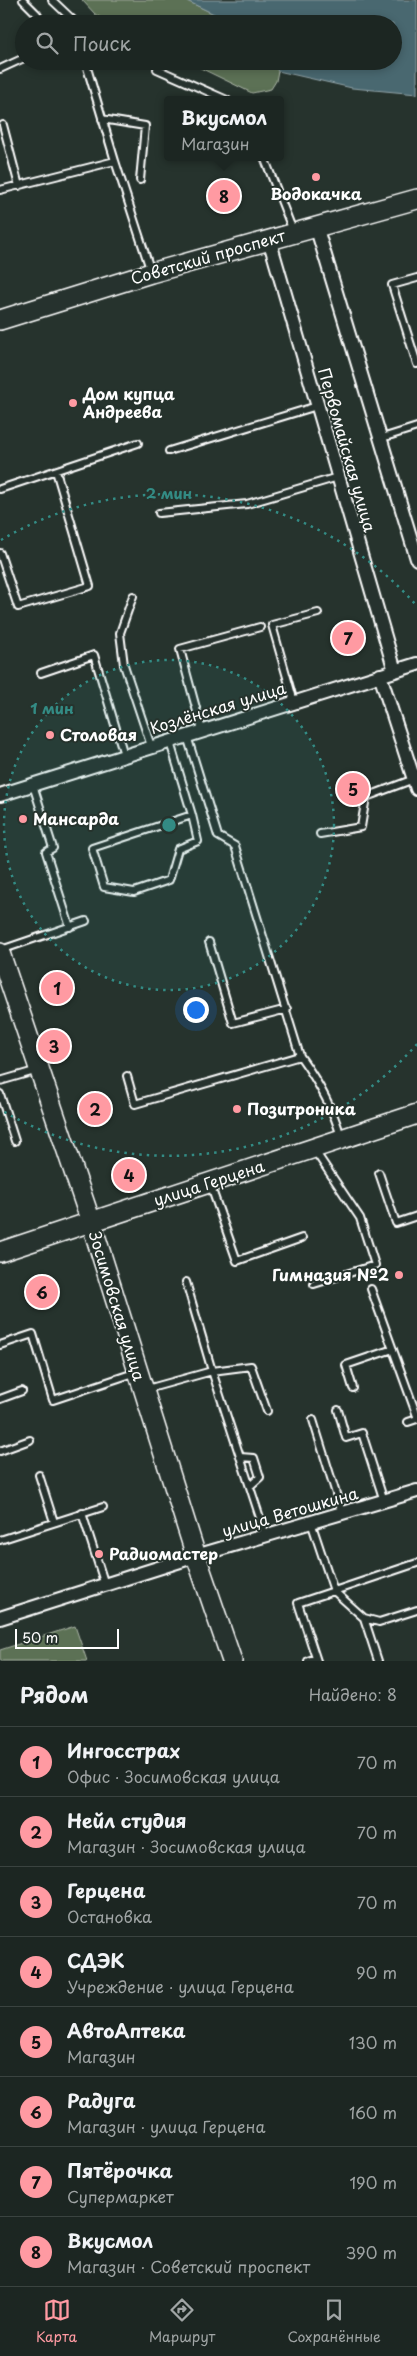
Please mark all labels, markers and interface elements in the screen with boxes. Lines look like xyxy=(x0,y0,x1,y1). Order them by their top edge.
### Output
search box xyxy=(15,15,402,70)
icon: search xyxy=(33,29,61,57)
text: Поиск xyxy=(73,29,131,57)
popup xyxy=(164,96,284,161)
text: Вкусмол xyxy=(181,103,267,131)
text: Магазин xyxy=(181,131,250,155)
marker: Водокачка xyxy=(310,171,322,183)
pin: 8 xyxy=(208,177,240,215)
place label: Водокачка xyxy=(270,181,362,205)
street label: Советский проспект xyxy=(128,222,288,290)
street label: Первомайская улица xyxy=(313,365,383,535)
place label: Дом купца Андреева xyxy=(82,381,175,423)
marker: Дом купца Андреева xyxy=(67,397,79,409)
text: 2 мин xyxy=(146,481,193,504)
pin: 7 xyxy=(332,619,364,657)
street label: Козлёнская улица xyxy=(147,675,289,739)
text: 1 мин xyxy=(30,696,74,719)
place label: Столовая xyxy=(60,722,137,746)
marker: Столовая xyxy=(44,729,56,741)
pin: 5 xyxy=(337,770,369,808)
place label: Мансарда xyxy=(33,806,119,830)
marker: Мансарда xyxy=(17,813,29,825)
centre of rings xyxy=(160,816,178,834)
pin: 1 xyxy=(41,969,73,1007)
your location xyxy=(183,997,209,1023)
pin: 3 xyxy=(38,1027,70,1065)
pin: 2 xyxy=(79,1090,111,1128)
place label: Позитроника xyxy=(247,1096,356,1120)
marker: Позитроника xyxy=(231,1103,243,1115)
street label: улица Герцена xyxy=(150,1153,267,1211)
pin: 4 xyxy=(113,1156,145,1194)
street label: Зосимовская улица xyxy=(84,1228,152,1383)
place label: Гимназия №2 xyxy=(272,1262,389,1286)
marker: Гимназия №2 xyxy=(393,1269,405,1281)
pin: 6 xyxy=(26,1273,58,1311)
street label: улица Ветошкина xyxy=(219,1480,361,1542)
place label: Радиомастер xyxy=(109,1541,218,1565)
marker: Радиомастер xyxy=(93,1548,105,1560)
scale bar xyxy=(15,1626,119,1649)
text: 50 m xyxy=(22,1627,58,1648)
text: Рядом xyxy=(20,1678,88,1710)
text: Найдено: 8 xyxy=(309,1682,397,1706)
text: Ингосстрах xyxy=(67,1736,180,1764)
text: 1 xyxy=(32,1750,40,1774)
text: 70 m xyxy=(357,1750,397,1774)
text: Офис · Зосимовская улица xyxy=(67,1764,280,1788)
text: Нейл студия xyxy=(67,1806,187,1834)
text: 2 xyxy=(30,1820,42,1844)
text: 70 m xyxy=(357,1820,397,1844)
text: Магазин · Зосимовская улица xyxy=(67,1834,306,1858)
text: Герцена xyxy=(67,1876,146,1904)
text: 3 xyxy=(31,1890,41,1914)
text: 70 m xyxy=(357,1890,397,1914)
text: Остановка xyxy=(67,1904,152,1928)
text: СДЭК xyxy=(67,1946,124,1974)
text: 4 xyxy=(31,1960,41,1984)
text: 90 m xyxy=(356,1960,397,1984)
text: Учреждение · улица Герцена xyxy=(67,1974,294,1998)
text: АвтоАптека xyxy=(67,2016,186,2044)
text: 5 xyxy=(31,2030,41,2054)
text: 130 m xyxy=(349,2030,397,2054)
text: Магазин xyxy=(67,2044,136,2068)
text: Радуга xyxy=(67,2086,136,2114)
text: 6 xyxy=(30,2100,42,2124)
text: 160 m xyxy=(349,2100,397,2124)
text: Магазин · улица Герцена xyxy=(67,2114,265,2138)
text: Пятёрочка xyxy=(67,2156,173,2184)
text: 7 xyxy=(31,2170,41,2194)
text: 190 m xyxy=(349,2170,397,2194)
text: Супермаркет xyxy=(67,2184,174,2208)
text: Вкусмол xyxy=(67,2226,153,2254)
text: 8 xyxy=(31,2240,41,2264)
text: 390 m xyxy=(346,2240,397,2264)
text: Магазин · Советский проспект xyxy=(67,2254,310,2278)
tab: Карта xyxy=(36,2296,77,2347)
tab: Маршрут xyxy=(149,2296,215,2347)
tab: Сохранённые xyxy=(287,2296,381,2347)

